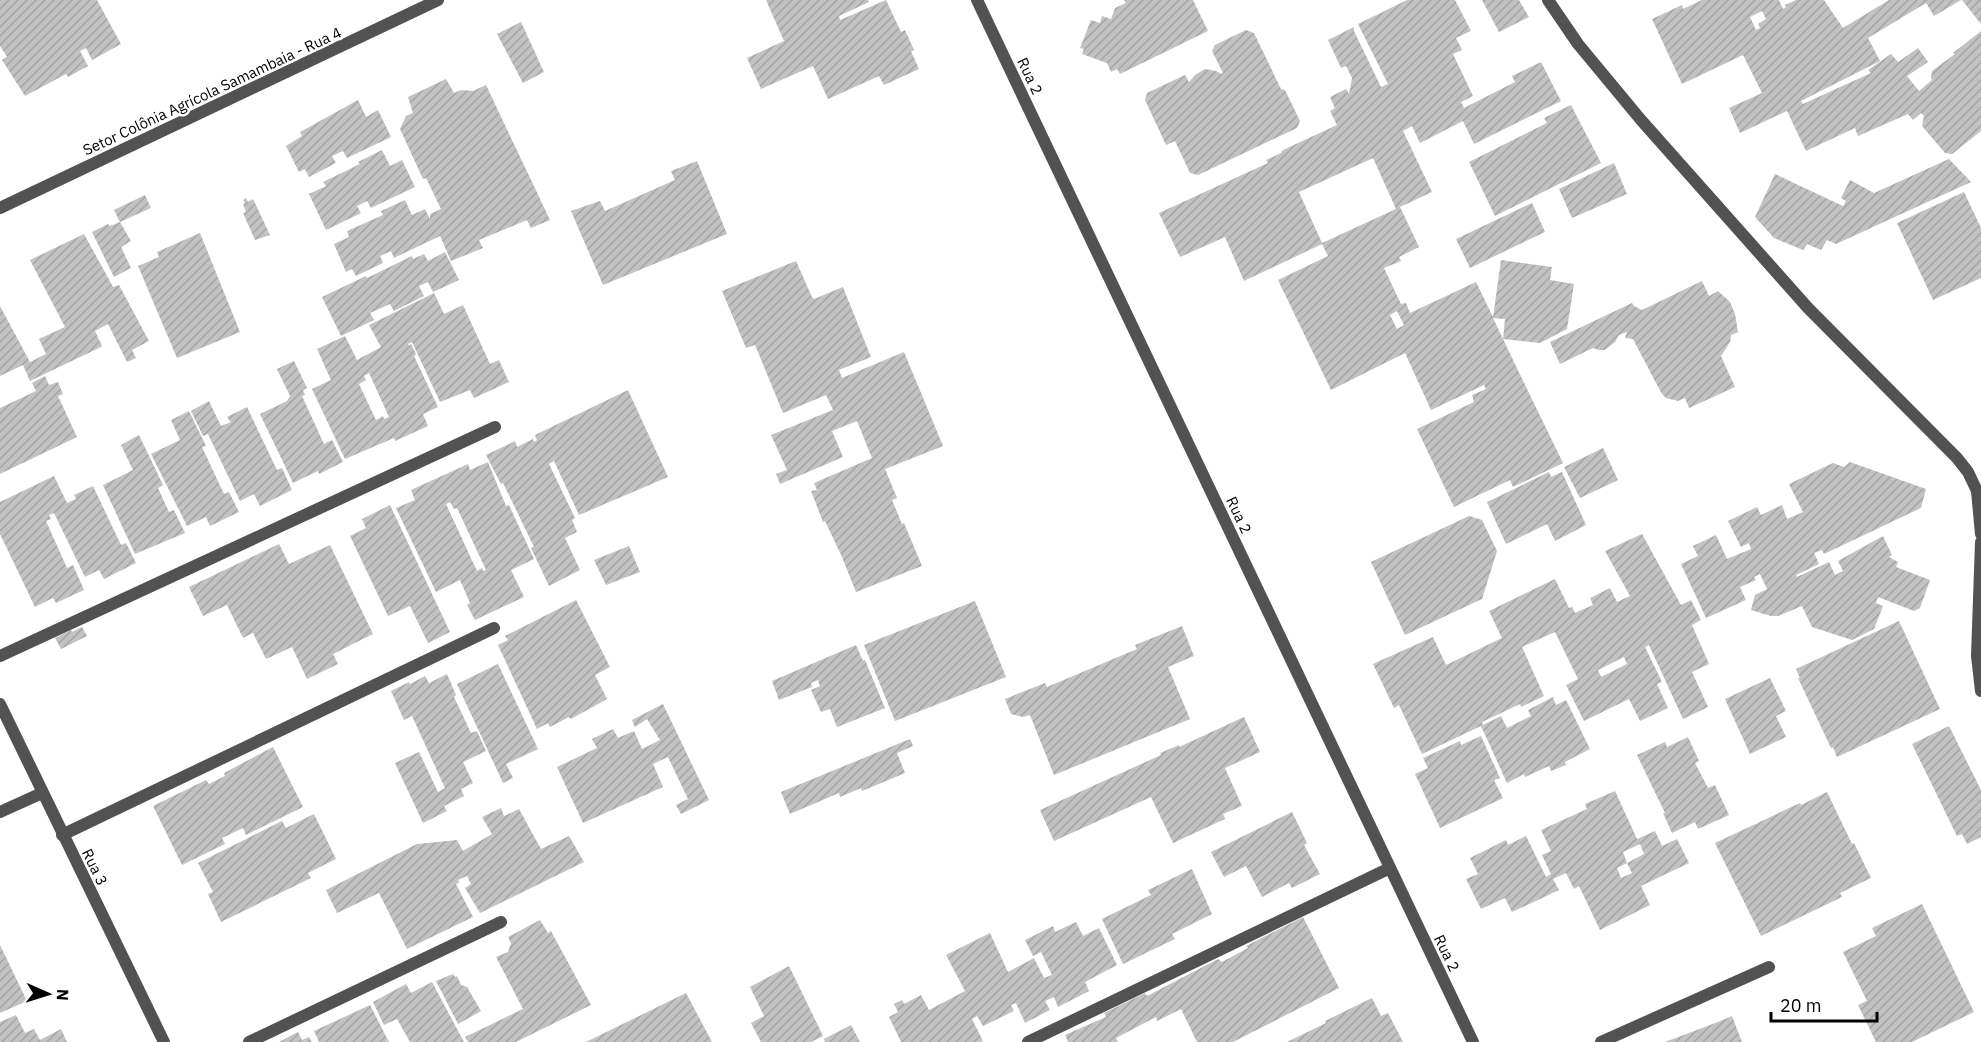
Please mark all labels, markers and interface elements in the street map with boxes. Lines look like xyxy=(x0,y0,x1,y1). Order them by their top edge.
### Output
street label: Setor Colônia Agrícola Samambaia - Rua 4 xyxy=(80,23,344,159)
street label: Rua 2 xyxy=(1013,54,1047,98)
street label: Rua 2 xyxy=(1222,493,1256,537)
street label: Rua 3 xyxy=(78,845,112,889)
street label: Rua 2 xyxy=(1430,931,1464,975)
north arrow xyxy=(18,964,78,1024)
scale bar xyxy=(1771,985,1878,1023)
text: N xyxy=(53,988,73,1001)
text: 20 m xyxy=(1780,994,1822,1017)

